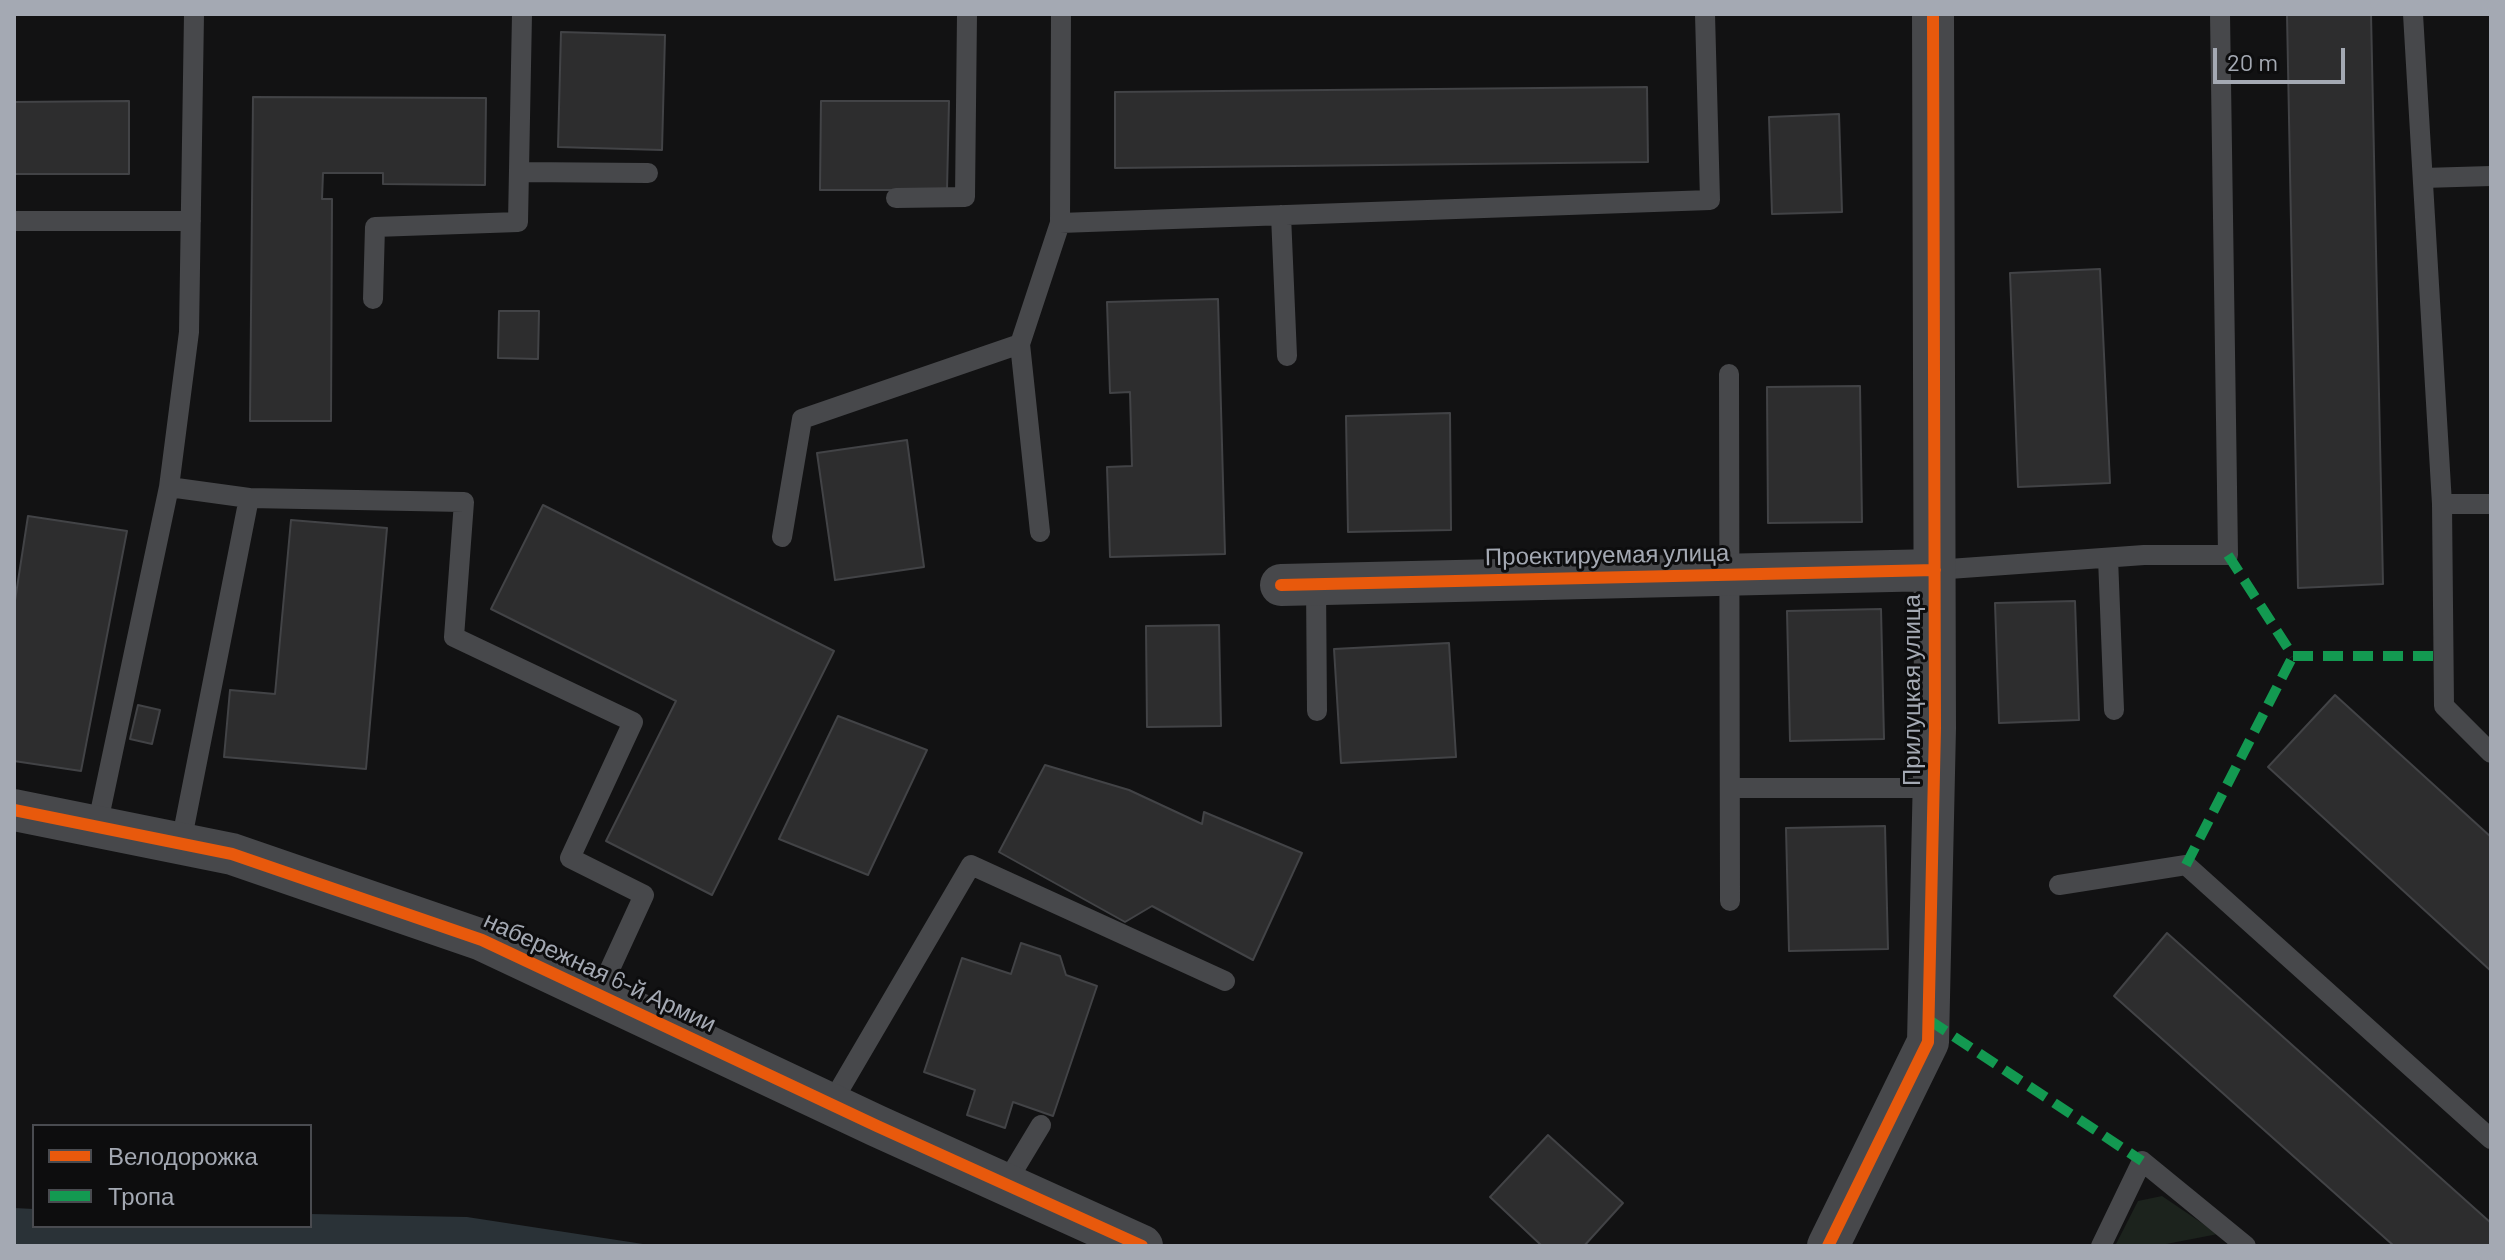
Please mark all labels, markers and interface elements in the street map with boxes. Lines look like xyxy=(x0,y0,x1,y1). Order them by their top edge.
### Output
scale bar xyxy=(2217,32,2349,82)
text: 20 m xyxy=(2227,47,2278,76)
street label: Проектируемая улица xyxy=(1485,538,1729,572)
street label: Прилуцкая улица xyxy=(1898,594,1926,786)
street label: набережная 6-й Армии xyxy=(479,905,721,1039)
legend xyxy=(32,1124,312,1228)
text: Велодорожка xyxy=(108,1141,258,1170)
text: Тропа xyxy=(108,1181,174,1210)

